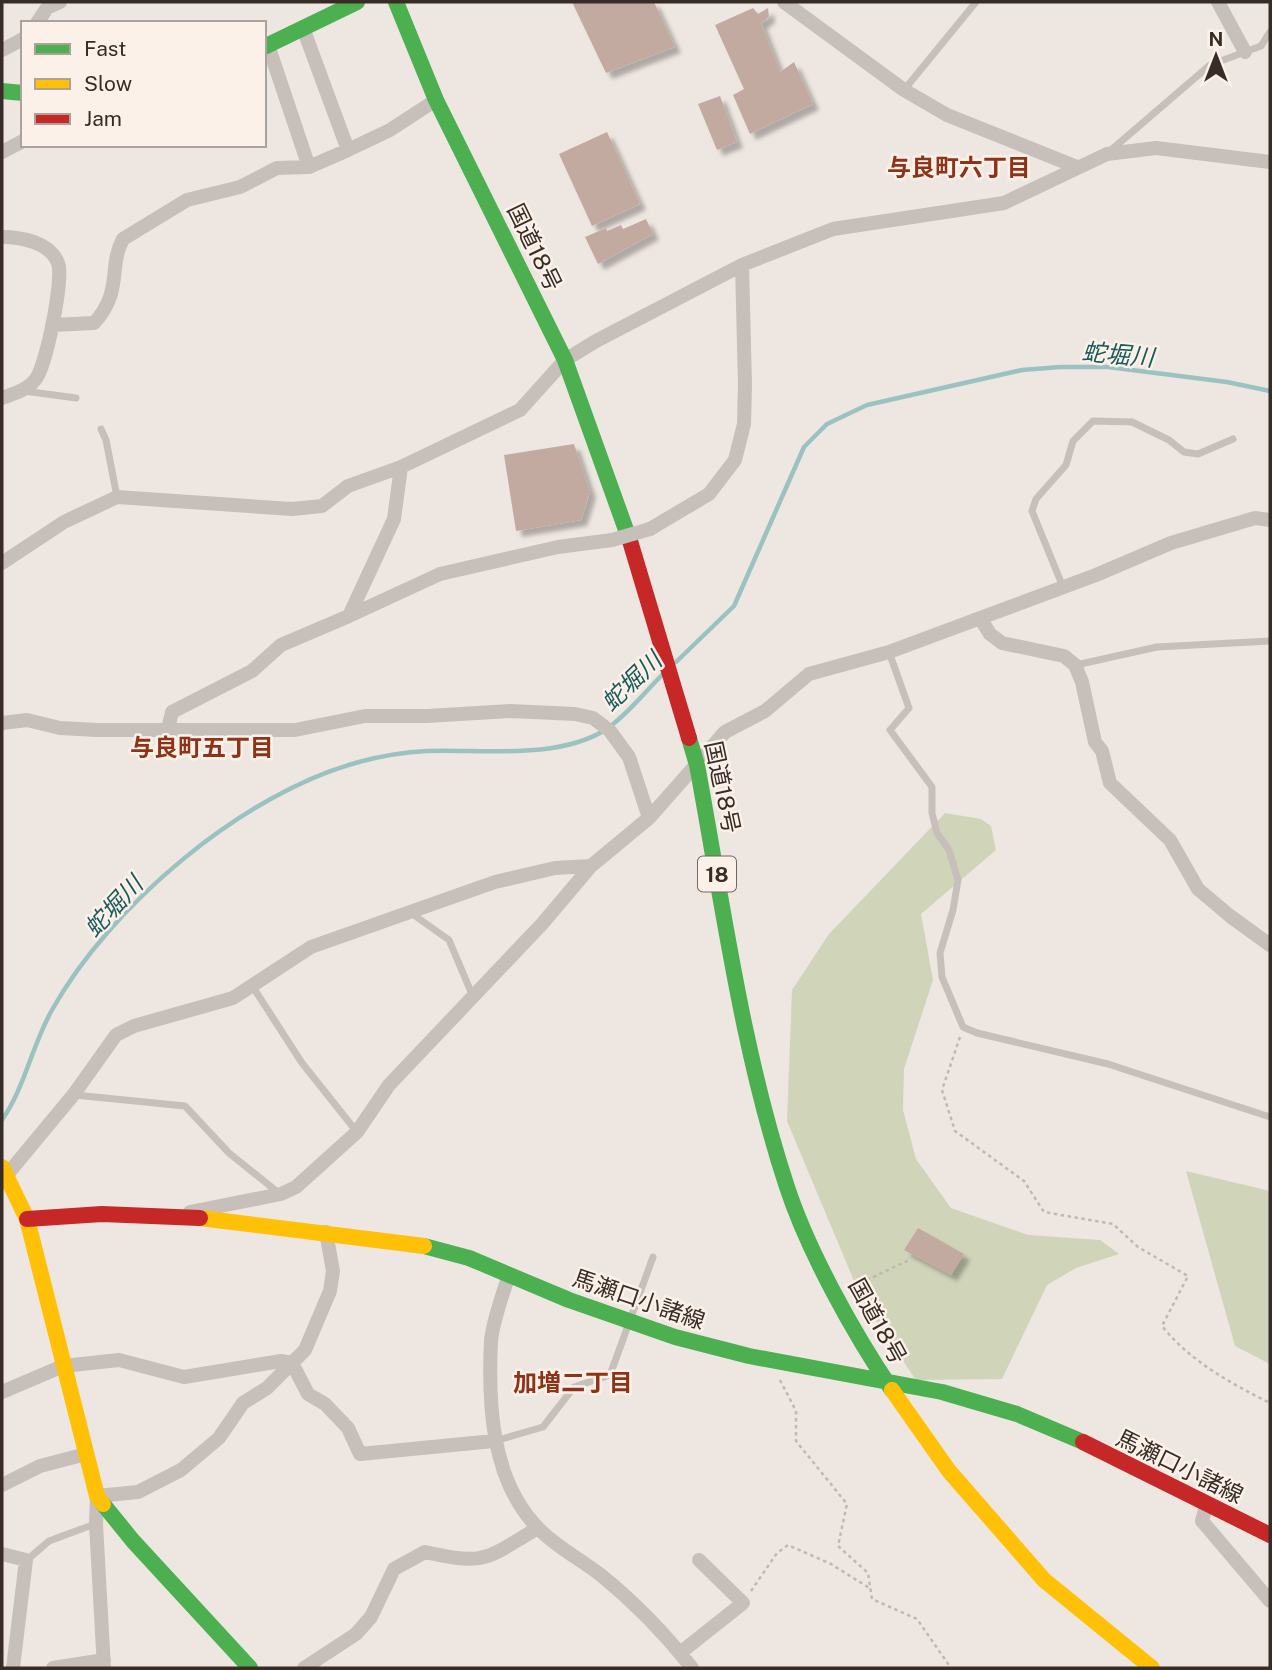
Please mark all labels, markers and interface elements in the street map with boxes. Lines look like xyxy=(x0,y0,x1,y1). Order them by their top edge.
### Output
legend xyxy=(21,21,266,147)
north arrow xyxy=(1181,21,1251,91)
text: N xyxy=(1209,28,1223,50)
text: Fast xyxy=(84,36,126,61)
text: Slow xyxy=(84,71,132,96)
text: Jam xyxy=(84,106,122,131)
district label: 与良町六丁目 xyxy=(887,153,1031,181)
street label: 国道18号 xyxy=(502,199,568,295)
water label: 蛇堀川 xyxy=(1081,337,1158,371)
water label: 蛇堀川 xyxy=(595,644,669,716)
district label: 与良町五丁目 xyxy=(130,733,274,761)
street label: 国道18号 xyxy=(700,739,746,835)
road number: 18 xyxy=(698,856,736,892)
water label: 蛇堀川 xyxy=(78,868,150,942)
street label: 馬瀬口小諸線 xyxy=(569,1264,709,1334)
street label: 国道18号 xyxy=(844,1274,912,1368)
district label: 加増二丁目 xyxy=(513,1368,633,1396)
street label: 馬瀬口小諸線 xyxy=(1112,1424,1248,1508)

